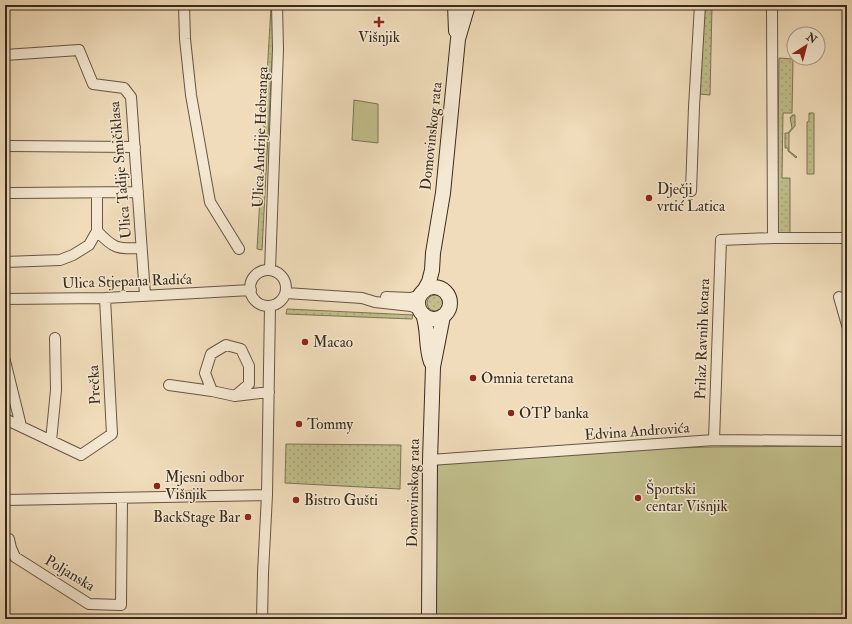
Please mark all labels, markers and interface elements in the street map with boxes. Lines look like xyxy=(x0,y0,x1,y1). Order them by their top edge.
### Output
marker: Višnjik xyxy=(374,17,384,27)
north arrow xyxy=(786,26,826,66)
place label: Višnjik xyxy=(358,28,400,47)
text: N xyxy=(803,30,820,47)
street label: Ulica Andrije Hebranga xyxy=(249,65,272,208)
street label: Domovinskog rata xyxy=(416,80,447,191)
street label: Ulica Tadije Smičiklasa xyxy=(105,100,136,240)
place label: Dječji vrtić Latica xyxy=(656,180,726,216)
marker: Dječji vrtić Latica xyxy=(644,193,654,203)
street label: Ulica Stjepana Radića xyxy=(62,270,193,294)
street label: Prilaz Ravnih kotara xyxy=(691,277,714,400)
place label: Macao xyxy=(313,333,353,352)
marker: Macao xyxy=(300,337,310,347)
street label: Prečka xyxy=(84,364,105,405)
place label: Omnia teretana xyxy=(481,369,575,388)
marker: Omnia teretana xyxy=(468,373,478,383)
place label: OTP banka xyxy=(519,404,590,423)
marker: OTP banka xyxy=(506,408,516,418)
place label: Tommy xyxy=(307,415,353,434)
street label: Edvina Androvića xyxy=(584,418,691,445)
marker: Tommy xyxy=(294,419,304,429)
street label: Domovinskog rata xyxy=(403,438,424,548)
place label: Mjesni odbor Višnjik xyxy=(165,468,244,504)
place label: Športski centar Višnjik xyxy=(646,478,728,516)
marker: Mjesni odbor Višnjik xyxy=(152,481,162,491)
place label: Bistro Gušti xyxy=(304,491,378,510)
marker: Športski centar Višnjik xyxy=(633,493,643,503)
marker: Bistro Gušti xyxy=(291,495,301,505)
place label: BackStage Bar xyxy=(153,508,240,527)
marker: BackStage Bar xyxy=(243,512,253,522)
street label: Poljanska xyxy=(41,551,99,596)

